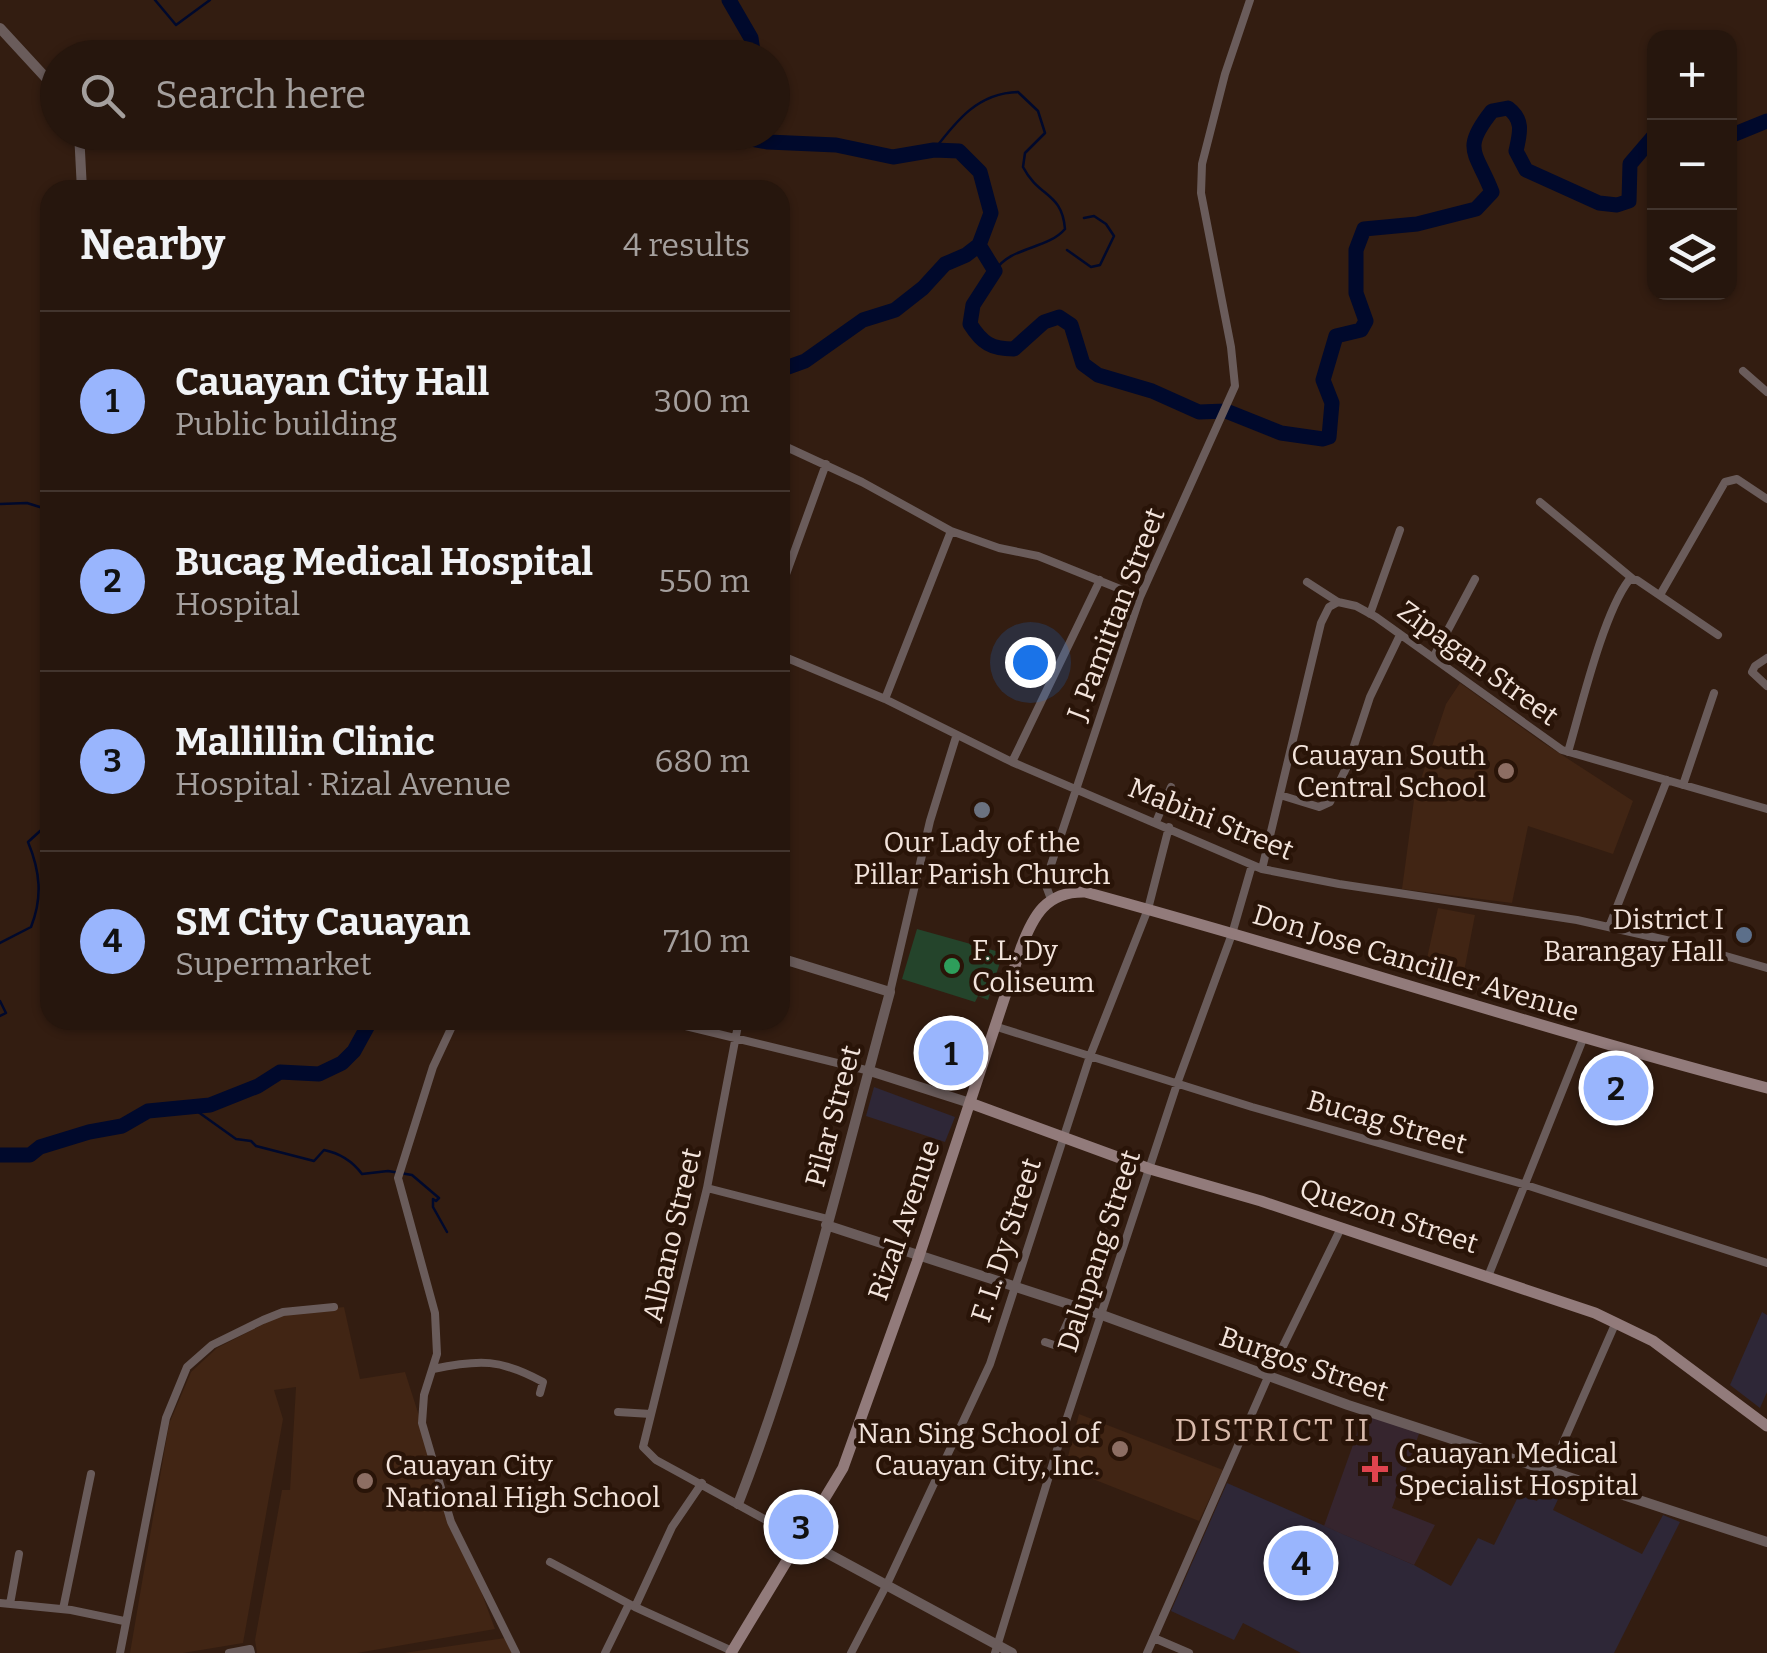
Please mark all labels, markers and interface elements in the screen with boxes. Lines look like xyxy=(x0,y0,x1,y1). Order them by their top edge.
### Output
map controls xyxy=(1647,30,1737,300)
button: + xyxy=(1647,30,1737,120)
search box xyxy=(40,40,790,150)
icon: search xyxy=(75,68,130,123)
text: Search here xyxy=(155,72,366,118)
button: − xyxy=(1647,120,1737,210)
button: layers xyxy=(1647,210,1737,300)
text: Nearby xyxy=(80,220,225,270)
text: 4 results xyxy=(623,226,750,264)
text: Cauayan City Hall xyxy=(175,359,489,405)
text: 1 xyxy=(106,382,119,420)
text: 300 m xyxy=(654,382,750,420)
text: Public building xyxy=(175,405,397,443)
street label: J. Pamittan Street xyxy=(1060,503,1172,726)
text: Bucag Medical Hospital xyxy=(175,539,593,585)
text: 2 xyxy=(103,562,122,600)
text: 550 m xyxy=(658,562,750,600)
text: Hospital xyxy=(175,585,300,623)
street label: Zipagan Street xyxy=(1391,594,1565,732)
your location xyxy=(1005,637,1056,688)
text: Mallillin Clinic xyxy=(175,719,435,765)
place label: Cauayan South Central School xyxy=(1291,739,1486,804)
text: 3 xyxy=(103,742,122,780)
text: 680 m xyxy=(655,742,750,780)
marker: Cauayan South Central School xyxy=(1495,760,1517,782)
text: Hospital · Rizal Avenue xyxy=(175,765,511,803)
street label: Mabini Street xyxy=(1124,771,1298,867)
marker: Our Lady of the Pillar Parish Church xyxy=(971,799,993,821)
place label: Our Lady of the Pillar Parish Church xyxy=(854,826,1110,891)
street label: Don Jose Canciller Avenue xyxy=(1249,898,1583,1028)
text: SM City Cauayan xyxy=(175,899,471,945)
place label: District I Barangay Hall xyxy=(1543,903,1724,968)
text: 4 xyxy=(103,922,122,960)
text: 710 m xyxy=(663,922,750,960)
marker: District I Barangay Hall xyxy=(1733,924,1755,946)
place label: F. L. Dy Coliseum xyxy=(972,934,1095,999)
text: Supermarket xyxy=(175,945,372,983)
marker: F. L. Dy Coliseum xyxy=(941,955,963,977)
pin: 1 xyxy=(918,1016,984,1090)
street label: Pilar Street xyxy=(798,1042,868,1190)
pin: 2 xyxy=(1584,1050,1648,1126)
street label: Bucag Street xyxy=(1303,1083,1471,1161)
street label: Rizal Avenue xyxy=(861,1136,947,1304)
street label: Albano Street xyxy=(636,1145,708,1325)
street label: Dalupang Street xyxy=(1051,1146,1147,1356)
street label: F. L. Dy Street xyxy=(964,1154,1048,1326)
street label: Quezon Street xyxy=(1296,1172,1482,1260)
street label: Burgos Street xyxy=(1215,1320,1393,1408)
district label: DISTRICT II xyxy=(1174,1411,1372,1449)
place label: Nan Sing School of Cauayan City, Inc. xyxy=(857,1417,1102,1482)
place label: Cauayan Medical Specialist Hospital xyxy=(1398,1437,1638,1502)
marker: Nan Sing School of Cauayan City, Inc. xyxy=(1109,1438,1131,1460)
place label: Cauayan City National High School xyxy=(385,1449,660,1514)
marker: Cauayan Medical Specialist Hospital xyxy=(1362,1456,1388,1482)
marker: Cauayan City National High School xyxy=(354,1470,376,1492)
pin: 3 xyxy=(768,1490,834,1564)
pin: 4 xyxy=(1268,1526,1334,1600)

